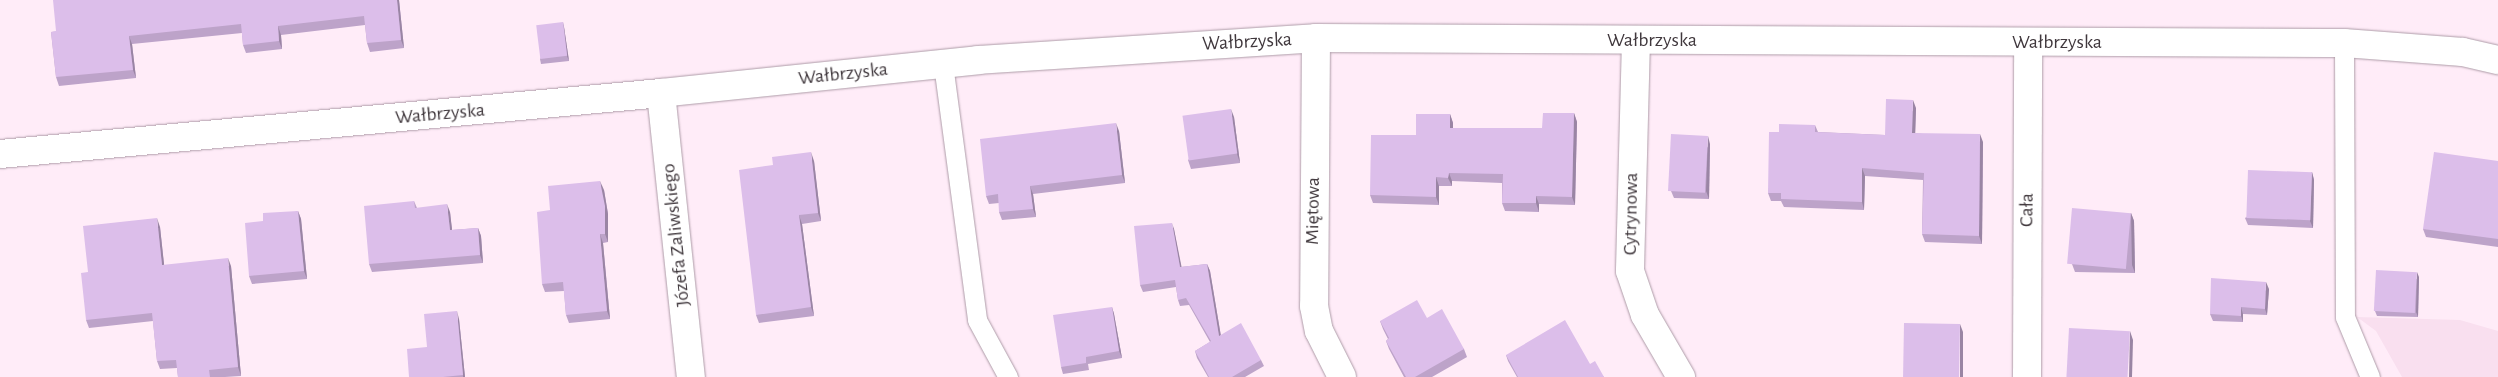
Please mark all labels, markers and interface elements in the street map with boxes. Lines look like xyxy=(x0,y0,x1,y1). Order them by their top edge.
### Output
street label: Wałbrzyska xyxy=(1201,28,1293,56)
street label: Wałbrzyska xyxy=(1607,28,1697,52)
street label: Wałbrzyska xyxy=(2012,30,2102,54)
street label: Wałbrzyska xyxy=(797,57,889,91)
street label: Wałbrzyska xyxy=(394,98,486,130)
street label: Józefa Zaliwskiego xyxy=(657,162,695,308)
street label: Cytrynowa xyxy=(1618,172,1644,256)
street label: Miętowa xyxy=(1300,177,1326,245)
street label: Cała xyxy=(2015,193,2039,227)

